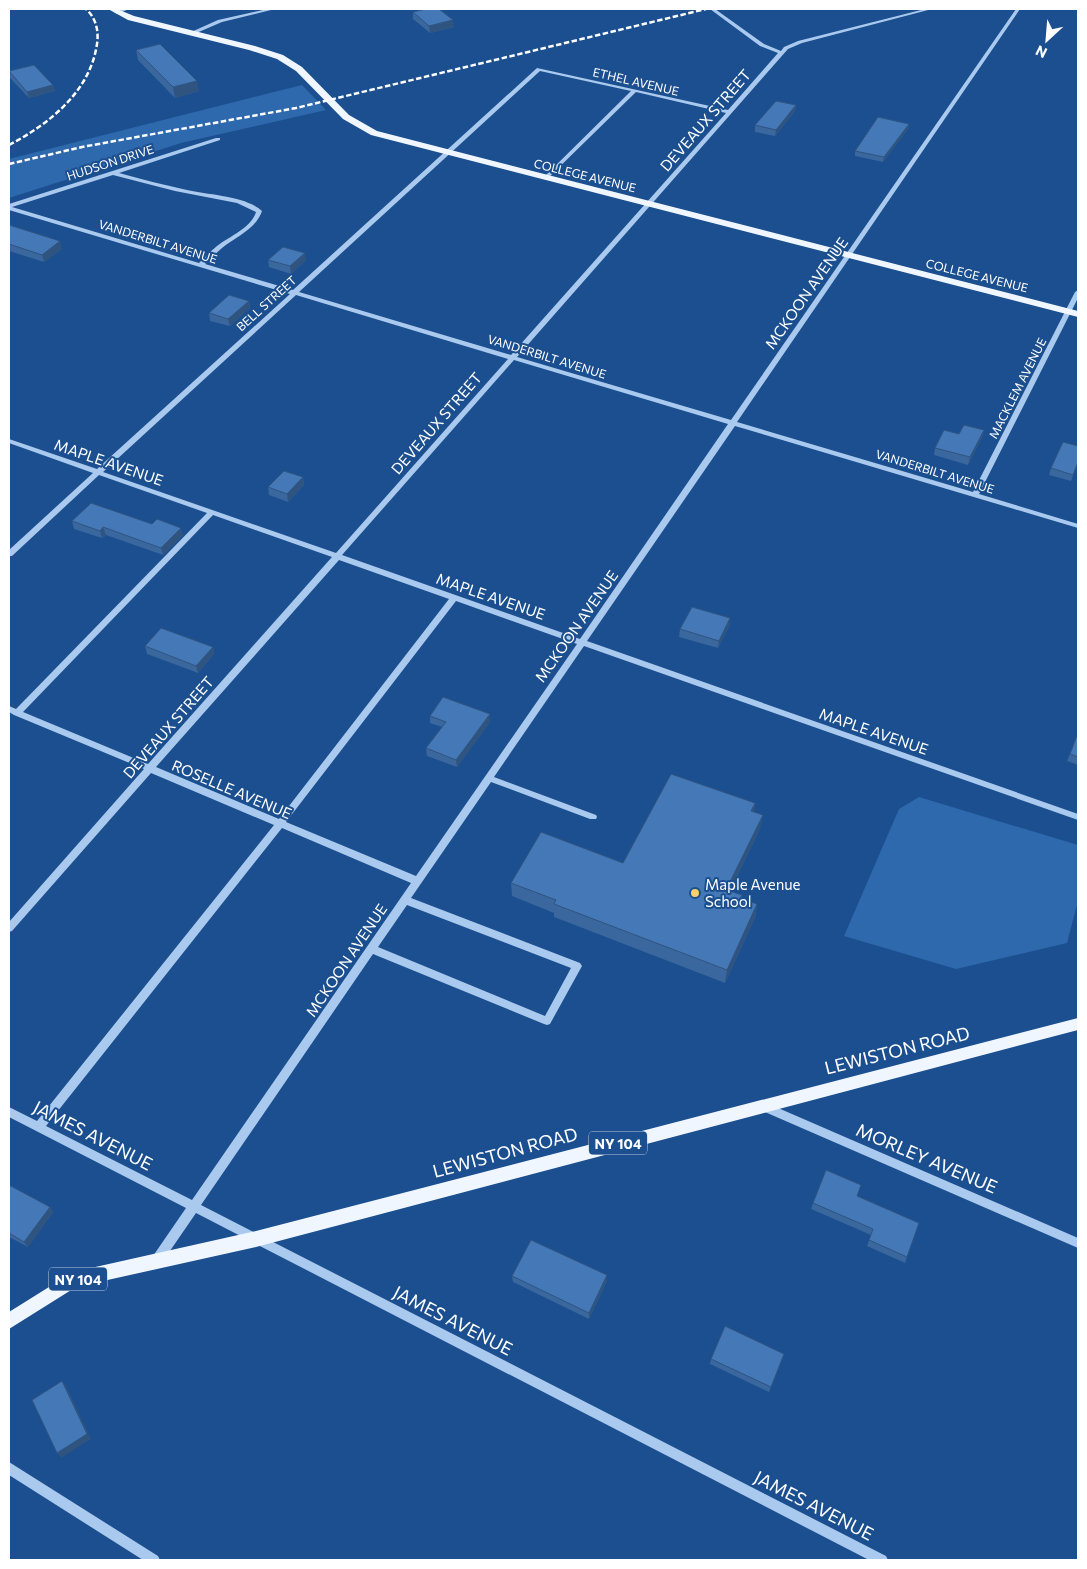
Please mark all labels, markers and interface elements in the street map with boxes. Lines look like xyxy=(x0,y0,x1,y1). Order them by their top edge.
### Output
north arrow xyxy=(1022,15,1072,65)
text: N xyxy=(1033,42,1050,62)
street label: ETHEL AVENUE xyxy=(592,64,680,98)
street label: DEVEAUX STREET xyxy=(656,65,754,174)
street label: HUDSON DRIVE xyxy=(65,141,155,183)
street label: COLLEGE AVENUE xyxy=(532,156,638,194)
street label: VANDERBILT AVENUE xyxy=(97,216,219,266)
street label: MCKOON AVENUE xyxy=(761,234,851,352)
street label: COLLEGE AVENUE xyxy=(924,256,1030,294)
street label: BELL STREET xyxy=(233,272,299,333)
street label: VANDERBILT AVENUE xyxy=(486,331,608,381)
street label: MACKLEM AVENUE xyxy=(986,335,1048,441)
street label: DEVEAUX STREET xyxy=(387,368,485,477)
street label: MAPLE AVENUE xyxy=(52,435,166,489)
street label: VANDERBILT AVENUE xyxy=(874,446,996,496)
street label: MCKOON AVENUE xyxy=(531,567,621,685)
street label: MAPLE AVENUE xyxy=(434,569,548,623)
street label: DEVEAUX STREET xyxy=(119,672,217,781)
street label: MAPLE AVENUE xyxy=(817,704,931,758)
street label: ROSELLE AVENUE xyxy=(169,756,295,822)
place label: Maple Avenue School xyxy=(705,875,801,910)
marker: Maple Avenue School xyxy=(689,887,701,899)
street label: MCKOON AVENUE xyxy=(302,900,390,1020)
street label: LEWISTON ROAD xyxy=(822,1021,972,1079)
street label: JAMES AVENUE xyxy=(30,1095,156,1175)
street label: MORLEY AVENUE xyxy=(853,1118,1001,1198)
street label: LEWISTON ROAD xyxy=(430,1122,580,1182)
road number: NY 104 xyxy=(589,1132,647,1154)
road number: NY 104 xyxy=(49,1268,107,1290)
street label: JAMES AVENUE xyxy=(390,1280,516,1360)
street label: JAMES AVENUE xyxy=(751,1465,877,1545)

